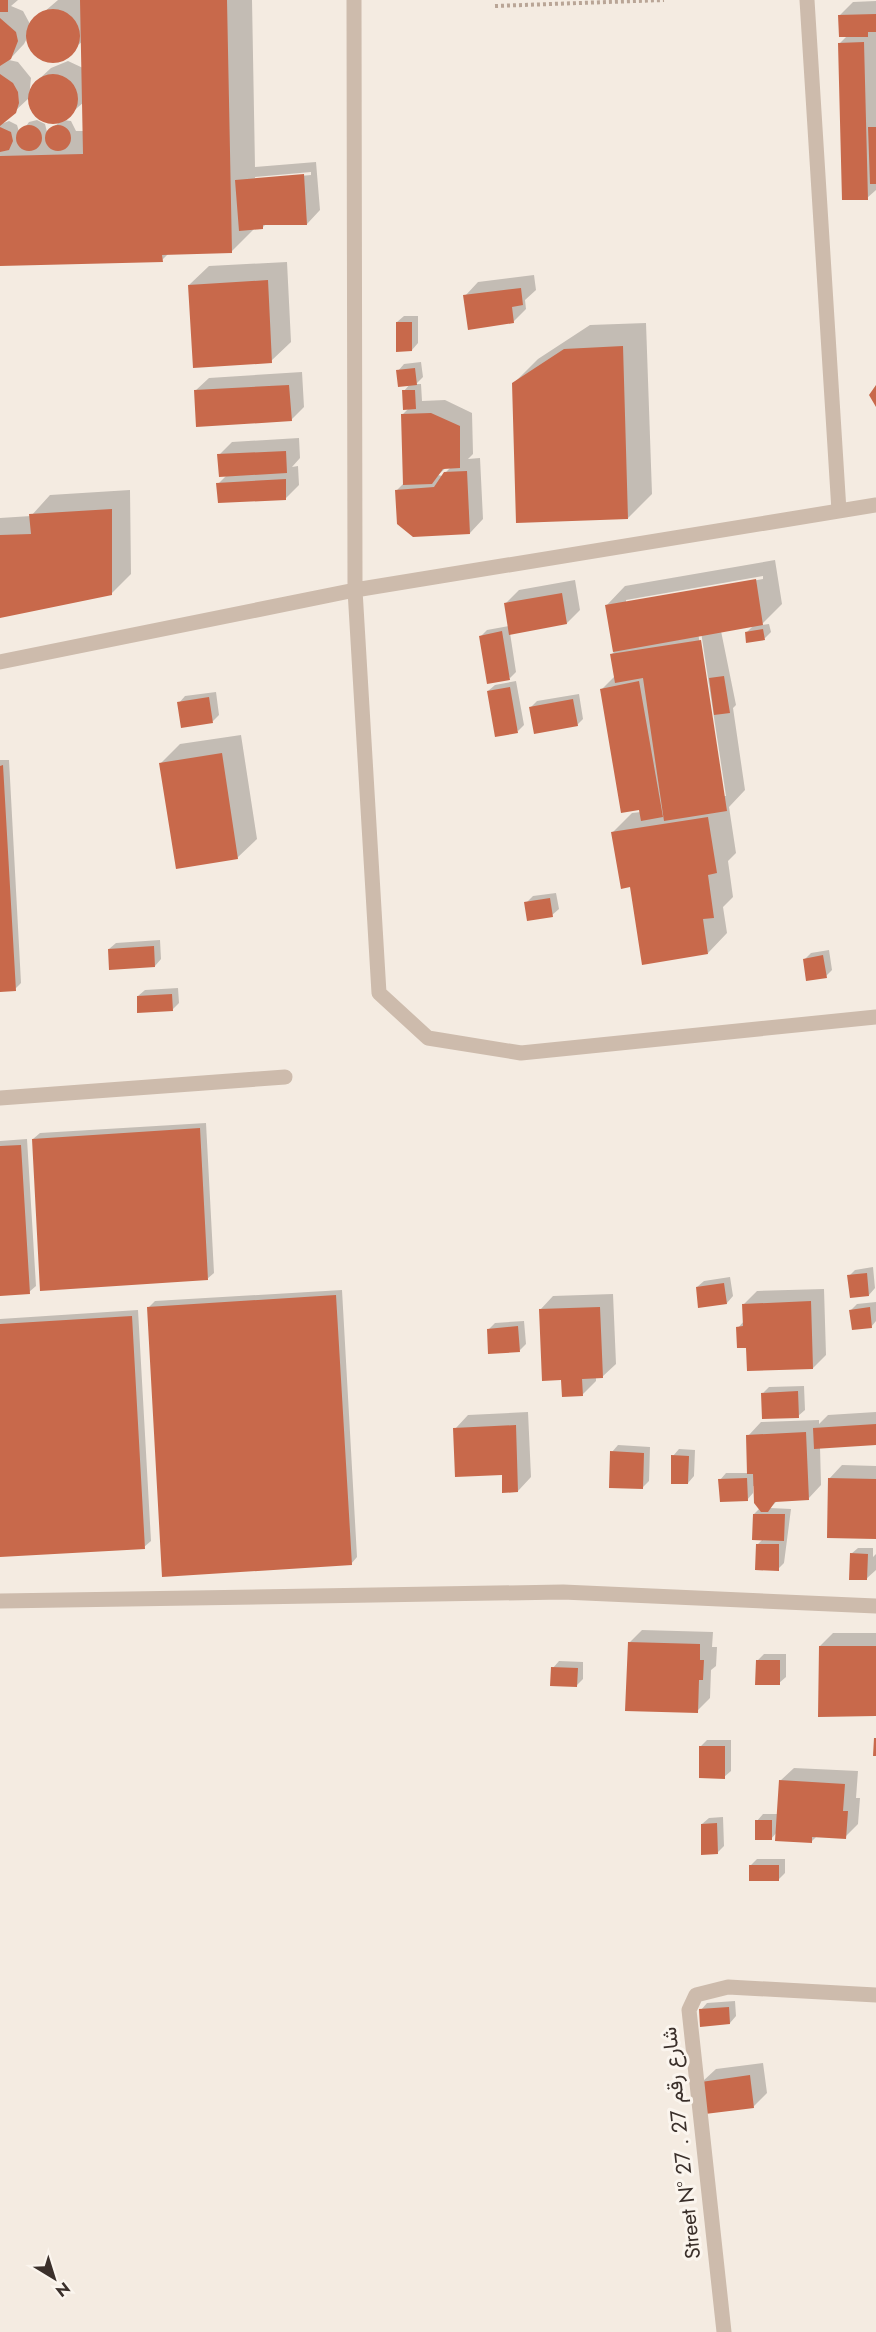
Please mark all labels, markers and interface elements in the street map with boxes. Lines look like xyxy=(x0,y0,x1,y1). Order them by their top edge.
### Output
street label: Street N° 27 . شارع رقم 27 xyxy=(654,2025,708,2261)
north arrow xyxy=(24,2248,84,2308)
text: N xyxy=(51,2276,75,2302)

